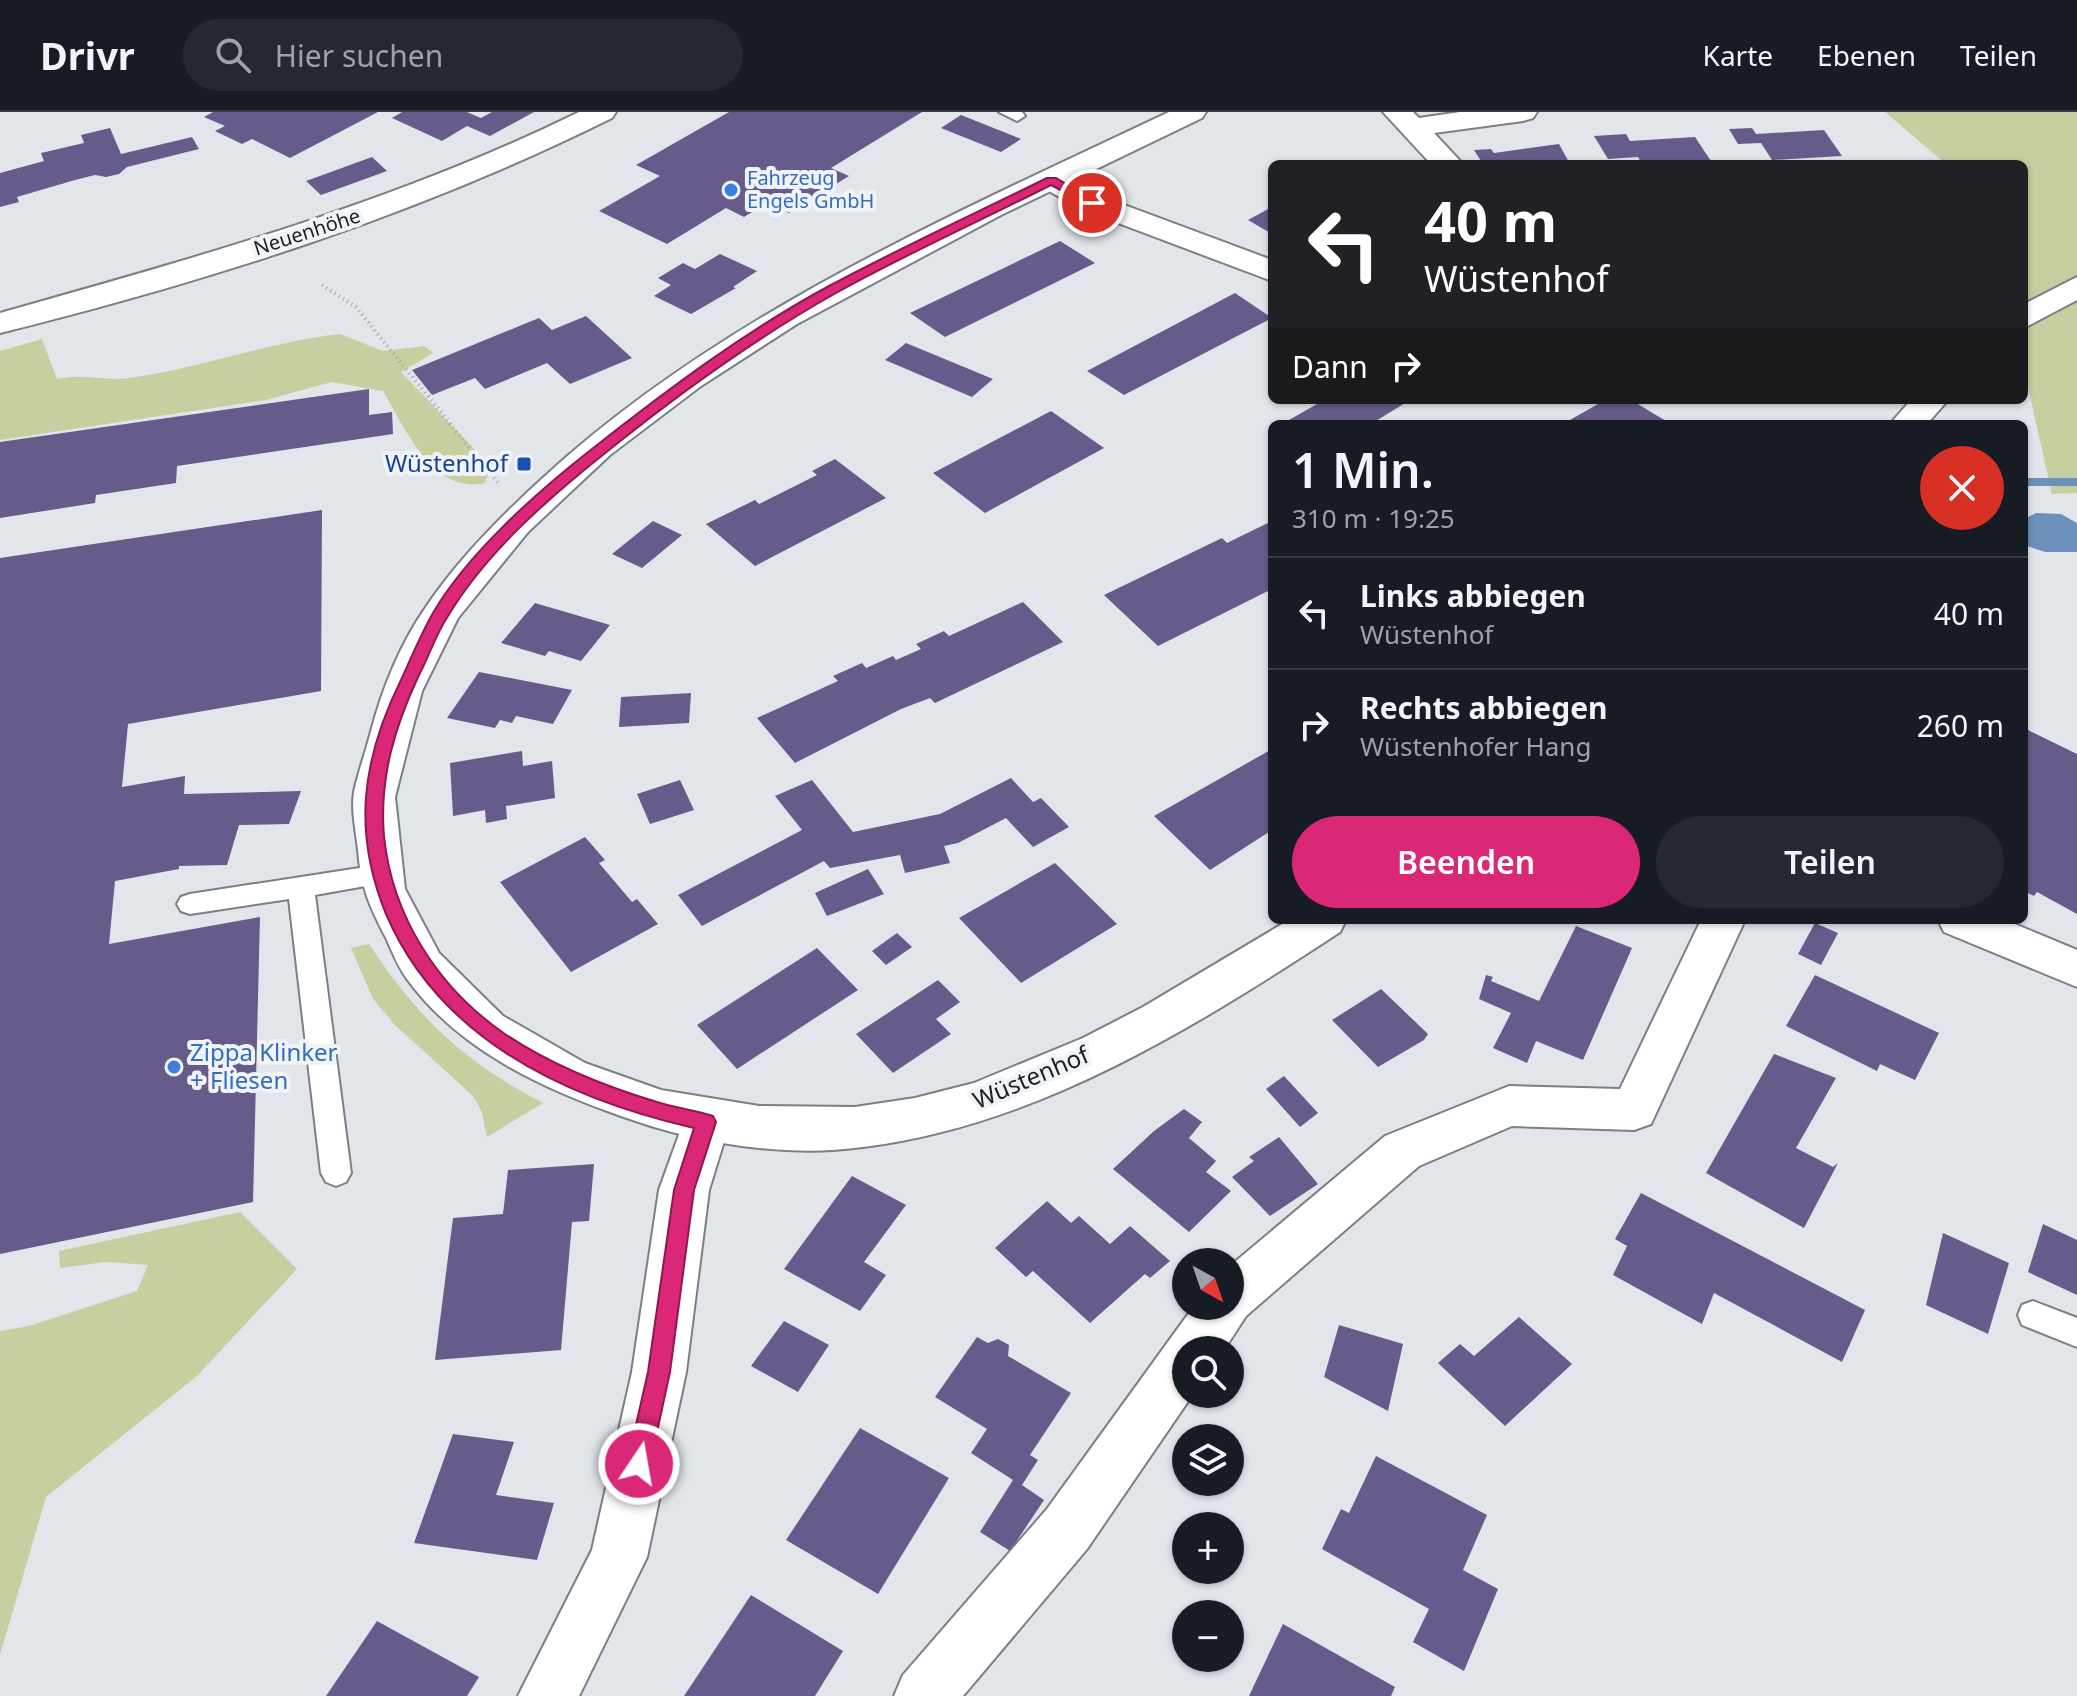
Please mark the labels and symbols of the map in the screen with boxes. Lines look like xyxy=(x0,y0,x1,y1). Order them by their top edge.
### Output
place label: Fahrzeug Engels GmbH xyxy=(747,164,874,214)
pin xyxy=(1058,169,1126,237)
marker: Fahrzeug Engels GmbH xyxy=(722,181,740,199)
street label: Neuenhöhe xyxy=(250,202,364,261)
place label: Wüstenhof xyxy=(385,446,510,479)
marker: Wüstenhof xyxy=(515,455,533,473)
place label: Zippa Klinker + Fliesen xyxy=(190,1035,338,1096)
street label: Wüstenhof xyxy=(967,1037,1095,1116)
marker: Zippa Klinker + Fliesen xyxy=(165,1058,183,1076)
north arrow xyxy=(1172,1248,1244,1320)
position arrow xyxy=(597,1422,681,1506)

